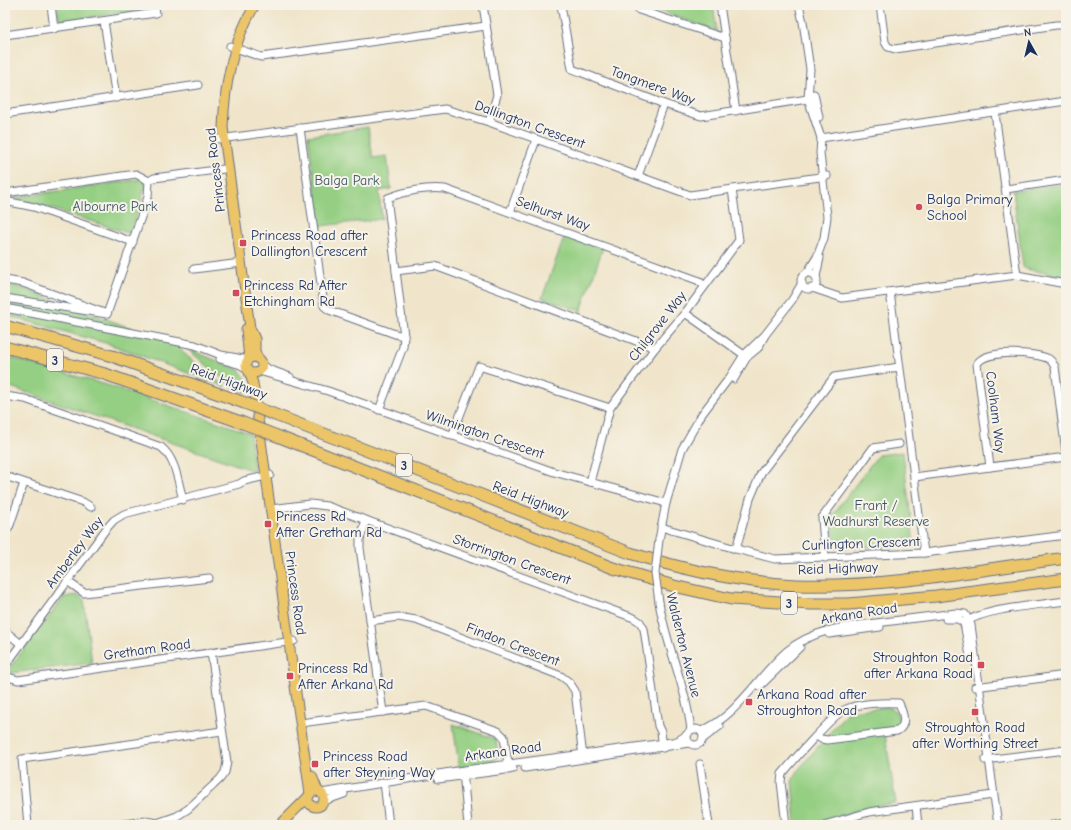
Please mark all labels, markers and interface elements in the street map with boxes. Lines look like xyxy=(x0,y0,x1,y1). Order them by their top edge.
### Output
north arrow xyxy=(1009,22,1049,62)
text: N xyxy=(1023,26,1032,40)
street label: Tangmere Way xyxy=(608,62,698,109)
street label: Dallington Crescent xyxy=(472,97,588,153)
street label: Princess Road xyxy=(202,127,229,213)
park label: Balga Park xyxy=(314,172,380,189)
place label: Balga Primary School xyxy=(927,191,1013,224)
street label: Selhurst Way xyxy=(514,192,593,235)
park label: Albourne Park xyxy=(72,198,158,215)
marker: Balga Primary School xyxy=(914,202,924,212)
place label: Princess Road after Dallington Crescent xyxy=(251,227,368,260)
marker: Princess Road after Dallington Crescent xyxy=(238,238,248,248)
place label: Princess Rd After Etchingham Rd xyxy=(244,277,347,310)
street label: Chilgrove Way xyxy=(625,287,690,365)
marker: Princess Rd After Etchingham Rd xyxy=(231,288,241,298)
road number: 3 xyxy=(47,349,63,371)
street label: Reid Highway xyxy=(188,360,270,403)
street label: Coolham Way xyxy=(982,370,1009,455)
street label: Wilmington Crescent xyxy=(423,406,547,463)
road number: 3 xyxy=(396,454,412,476)
street label: Reid Highway xyxy=(490,477,572,522)
park label: Frant / Wadhurst Reserve xyxy=(823,497,929,530)
place label: Princess Rd After Gretham Rd xyxy=(276,508,382,541)
street label: Amberley Way xyxy=(42,512,107,592)
marker: Princess Rd After Gretham Rd xyxy=(263,519,273,529)
street label: Storrington Crescent xyxy=(451,530,574,589)
street label: Curlington Crescent xyxy=(802,533,921,554)
street label: Princess Road xyxy=(281,550,310,636)
street label: Reid Highway xyxy=(798,559,879,578)
street label: Walderton Avenue xyxy=(662,591,705,699)
road number: 3 xyxy=(781,592,797,614)
street label: Arkana Road xyxy=(820,599,899,628)
street label: Findon Crescent xyxy=(464,619,563,670)
street label: Gretham Road xyxy=(103,635,192,664)
place label: Stroughton Road after Arkana Road xyxy=(864,649,973,682)
place label: Princess Rd After Arkana Rd xyxy=(298,660,394,693)
marker: Stroughton Road after Arkana Road xyxy=(976,660,986,670)
marker: Princess Rd After Arkana Rd xyxy=(285,671,295,681)
place label: Arkana Road after Stroughton Road xyxy=(757,686,867,719)
marker: Arkana Road after Stroughton Road xyxy=(744,697,754,707)
marker: Stroughton Road after Worthing Street xyxy=(970,707,980,717)
place label: Stroughton Road after Worthing Street xyxy=(912,719,1039,752)
street label: Arkana Road xyxy=(464,738,543,765)
place label: Princess Road after Steyning Way xyxy=(323,748,436,781)
marker: Princess Road after Steyning Way xyxy=(310,759,320,769)

